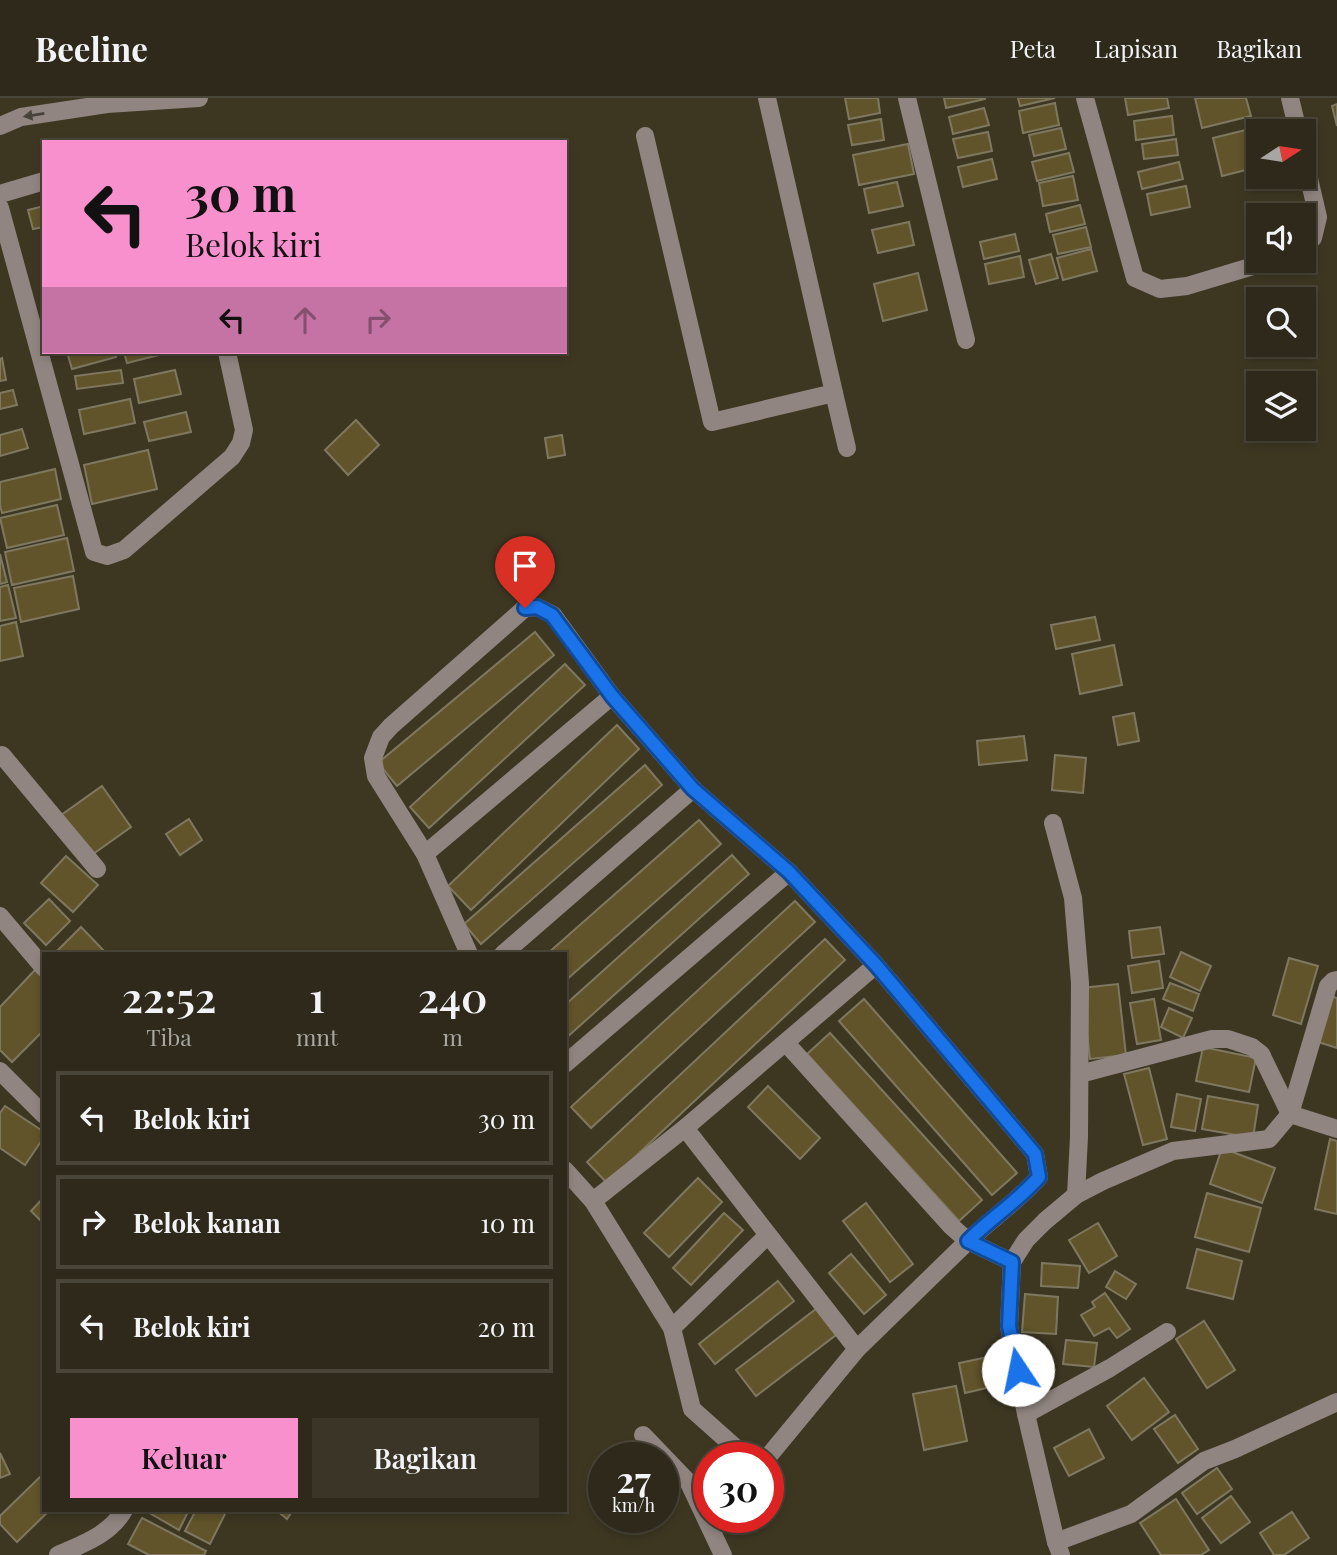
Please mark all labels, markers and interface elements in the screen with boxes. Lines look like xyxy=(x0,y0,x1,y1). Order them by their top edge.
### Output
text: Beeline xyxy=(35,26,148,70)
text: Peta xyxy=(1010,32,1056,64)
text: Lapisan xyxy=(1094,32,1178,64)
text: Bagikan xyxy=(1216,32,1302,64)
one-way arrow xyxy=(23,110,45,121)
north arrow xyxy=(1246,119,1316,189)
map controls xyxy=(1246,119,1316,441)
text: 30 m xyxy=(185,159,296,224)
icon: left xyxy=(70,168,161,259)
button: sound xyxy=(1246,203,1316,273)
text: Belok kiri xyxy=(185,222,322,265)
button: search xyxy=(1246,287,1316,357)
icon: left xyxy=(213,301,251,339)
icon: ahead xyxy=(286,301,324,339)
icon: right xyxy=(359,301,397,339)
button: layers xyxy=(1246,371,1316,441)
pin xyxy=(495,536,555,608)
icon: arrive xyxy=(506,547,544,585)
text: 22:52 xyxy=(122,968,216,1024)
text: 1 xyxy=(309,968,325,1024)
text: 240 xyxy=(418,968,487,1024)
text: Tiba xyxy=(146,1021,192,1052)
text: mnt xyxy=(296,1021,338,1052)
text: m xyxy=(442,1021,463,1052)
icon: left xyxy=(74,1099,112,1137)
text: Belok kiri xyxy=(133,1101,250,1136)
text: 30 m xyxy=(478,1101,535,1136)
icon: right xyxy=(74,1203,112,1241)
text: Belok kanan xyxy=(133,1205,281,1240)
text: 10 m xyxy=(480,1205,535,1240)
icon: left xyxy=(74,1307,112,1345)
text: Belok kiri xyxy=(133,1309,250,1344)
text: 20 m xyxy=(477,1309,535,1344)
position arrow xyxy=(981,1333,1055,1407)
button: Keluar xyxy=(70,1418,298,1498)
button: Bagikan xyxy=(312,1418,539,1498)
speed limit sign: 30 xyxy=(693,1442,784,1533)
text: 27 xyxy=(616,1455,651,1502)
text: km/h xyxy=(612,1493,655,1517)

